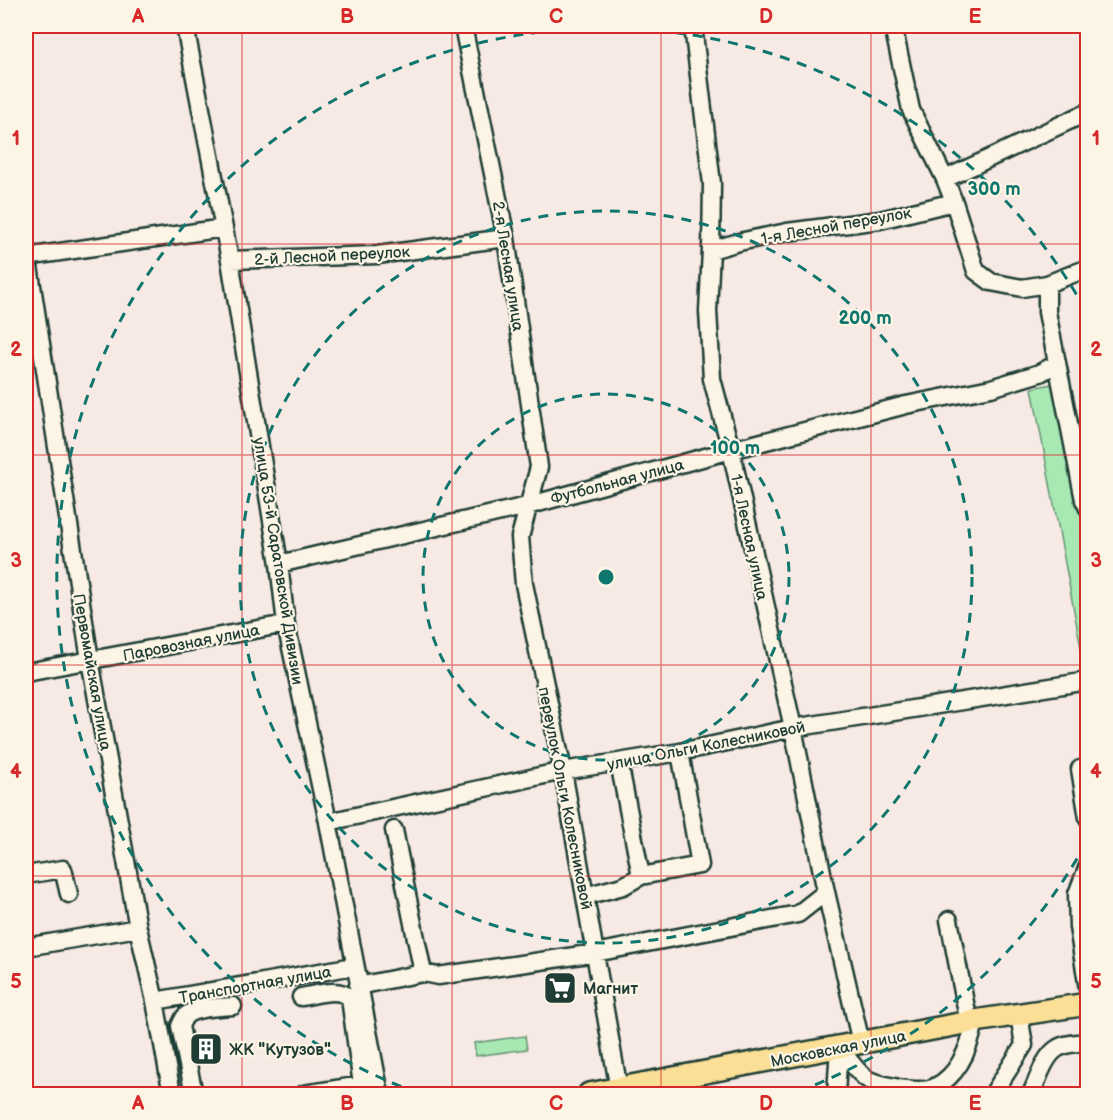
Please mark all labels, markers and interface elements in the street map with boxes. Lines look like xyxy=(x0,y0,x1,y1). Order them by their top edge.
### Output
text: A xyxy=(131,5,145,29)
text: B xyxy=(340,5,354,29)
text: C xyxy=(549,5,563,29)
text: D xyxy=(759,5,773,29)
text: E xyxy=(969,5,982,29)
text: 1 xyxy=(12,127,20,151)
text: 1 xyxy=(1092,127,1100,151)
text: 300 m xyxy=(967,179,1021,200)
street label: 2-я Лесная улица xyxy=(488,200,527,333)
street label: 1-я Лесной переулок xyxy=(760,204,913,249)
street label: 2-й Лесной переулок xyxy=(254,243,411,270)
text: 200 m xyxy=(838,308,892,329)
text: 2 xyxy=(10,338,22,362)
text: 2 xyxy=(1090,338,1102,362)
street label: улица 53-й Саратовской Дивизии xyxy=(249,436,306,686)
text: 100 m xyxy=(710,438,760,459)
street label: Футбольная улица xyxy=(549,455,687,509)
street label: 1-я Лесная улица xyxy=(726,473,771,603)
text: 3 xyxy=(10,549,22,573)
text: 3 xyxy=(1090,549,1102,573)
centre of rings xyxy=(596,567,616,587)
street label: Первомайская улица xyxy=(68,592,115,753)
street label: Паровозная улица xyxy=(121,621,262,666)
street label: переулок Ольги Колесниковой xyxy=(534,685,595,911)
street label: улица Ольги Колесниковой xyxy=(606,718,807,775)
text: 4 xyxy=(10,760,22,784)
text: 4 xyxy=(1090,760,1102,784)
street label: Транспортная улица xyxy=(178,963,333,1008)
text: 5 xyxy=(10,970,22,994)
supermarket icon: Магнит xyxy=(542,970,578,1006)
text: 5 xyxy=(1090,970,1102,994)
place label: Магнит xyxy=(583,980,638,999)
street label: Московская улица xyxy=(769,1027,908,1072)
building icon: ЖК "Кутузов" xyxy=(188,1031,224,1067)
place label: ЖК "Кутузов" xyxy=(229,1041,331,1060)
text: A xyxy=(131,1092,145,1116)
text: B xyxy=(340,1092,354,1116)
text: C xyxy=(549,1092,563,1116)
text: D xyxy=(759,1092,773,1116)
text: E xyxy=(969,1092,982,1116)

